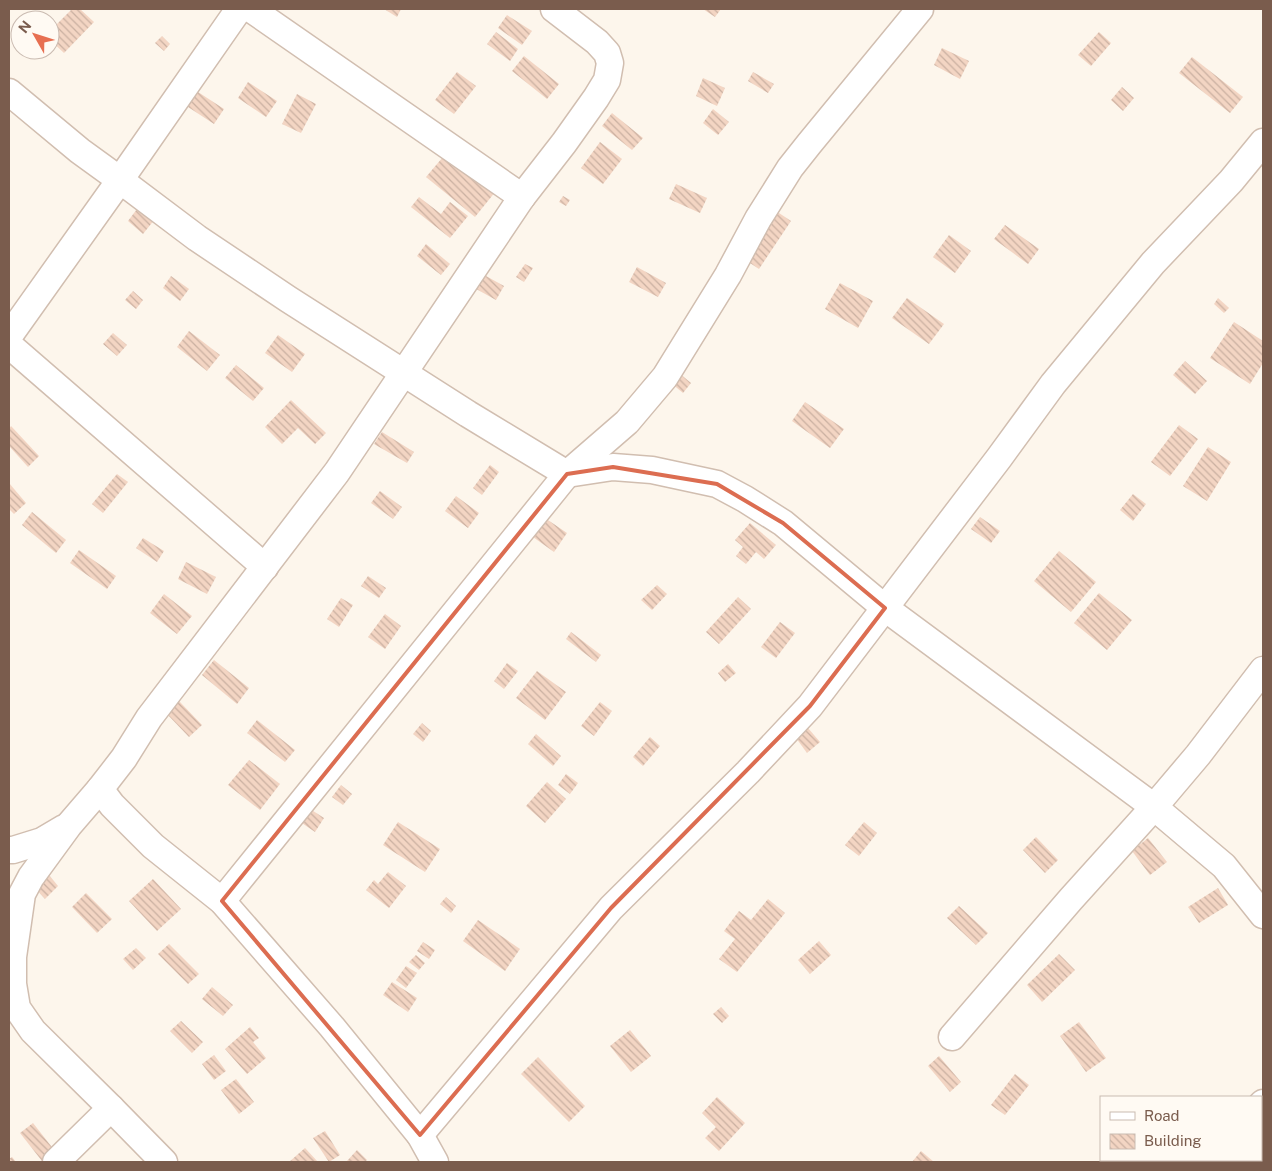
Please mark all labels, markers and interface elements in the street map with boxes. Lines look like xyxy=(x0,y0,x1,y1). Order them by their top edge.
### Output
north arrow xyxy=(10,10,60,60)
text: N xyxy=(15,18,35,36)
legend xyxy=(1100,1096,1262,1161)
text: Road xyxy=(1144,1107,1180,1124)
text: Building xyxy=(1144,1132,1202,1149)

